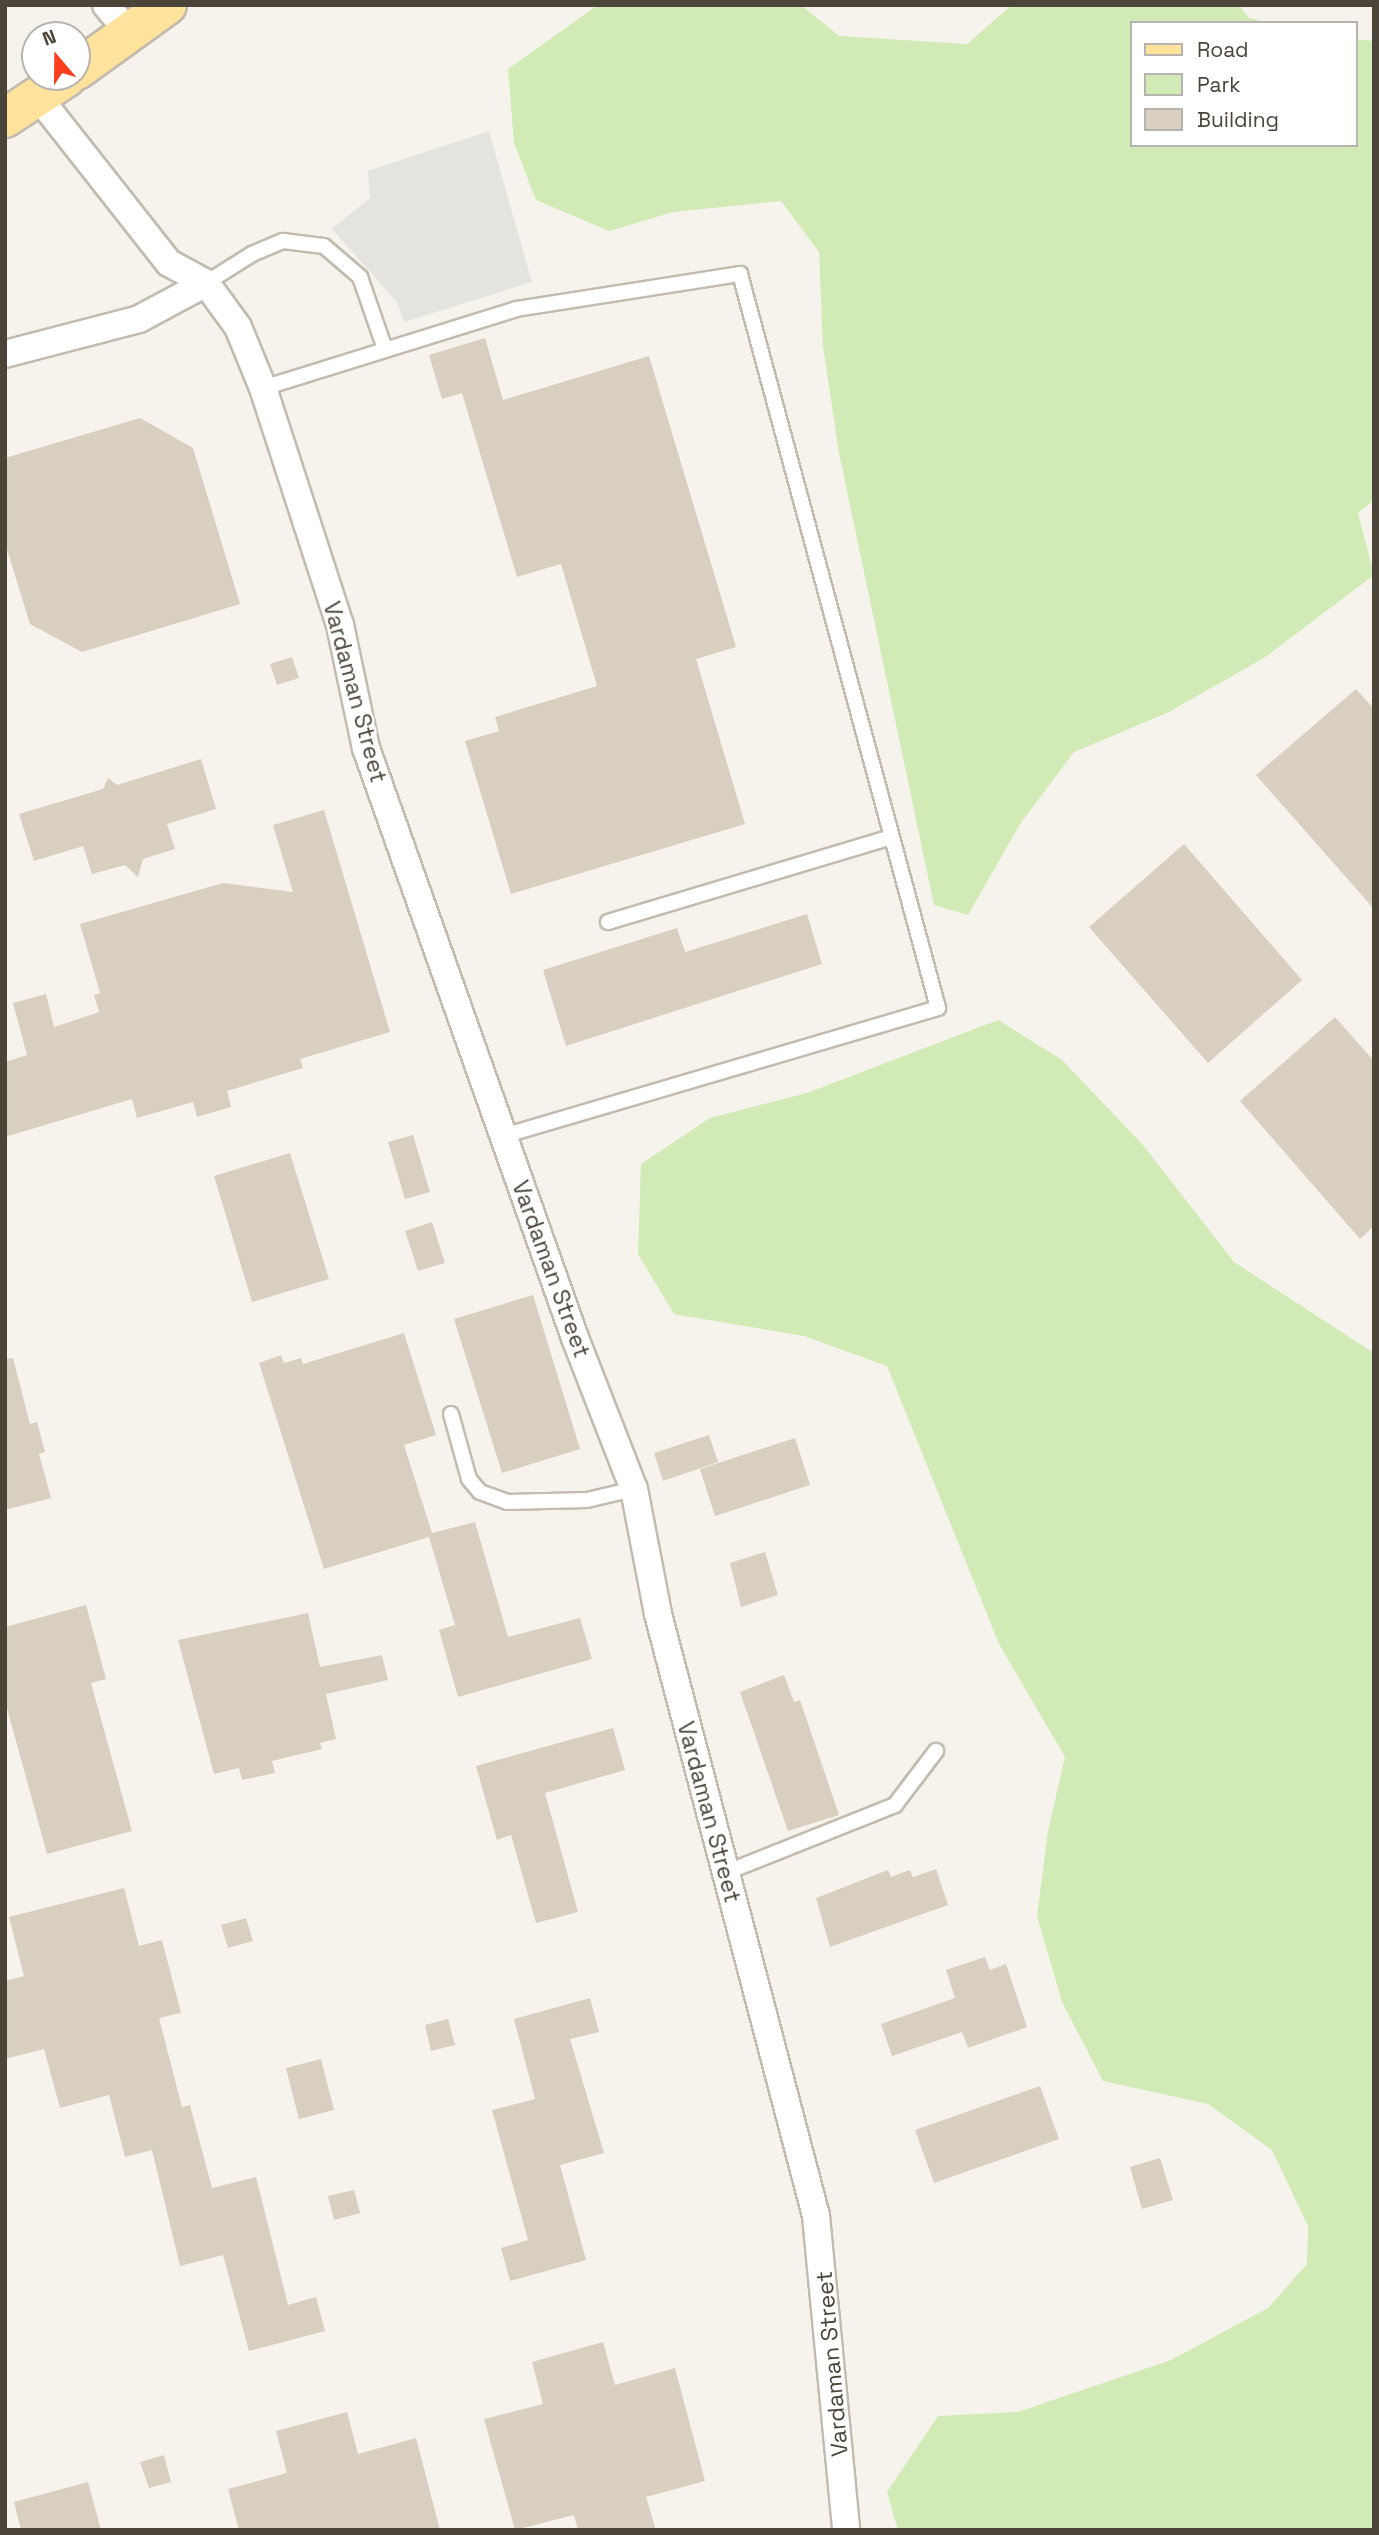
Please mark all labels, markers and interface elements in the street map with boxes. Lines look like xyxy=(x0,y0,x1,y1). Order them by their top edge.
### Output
north arrow xyxy=(21,21,91,91)
legend xyxy=(1130,21,1358,147)
text: N xyxy=(39,24,60,52)
text: Road xyxy=(1197,36,1249,63)
text: Park xyxy=(1197,71,1241,98)
text: Building xyxy=(1197,106,1279,133)
street label: Vardaman Street xyxy=(318,598,392,786)
street label: Vardaman Street xyxy=(506,1177,596,1361)
street label: Vardaman Street xyxy=(672,1718,746,1906)
street label: Vardaman Street xyxy=(810,2270,854,2458)

